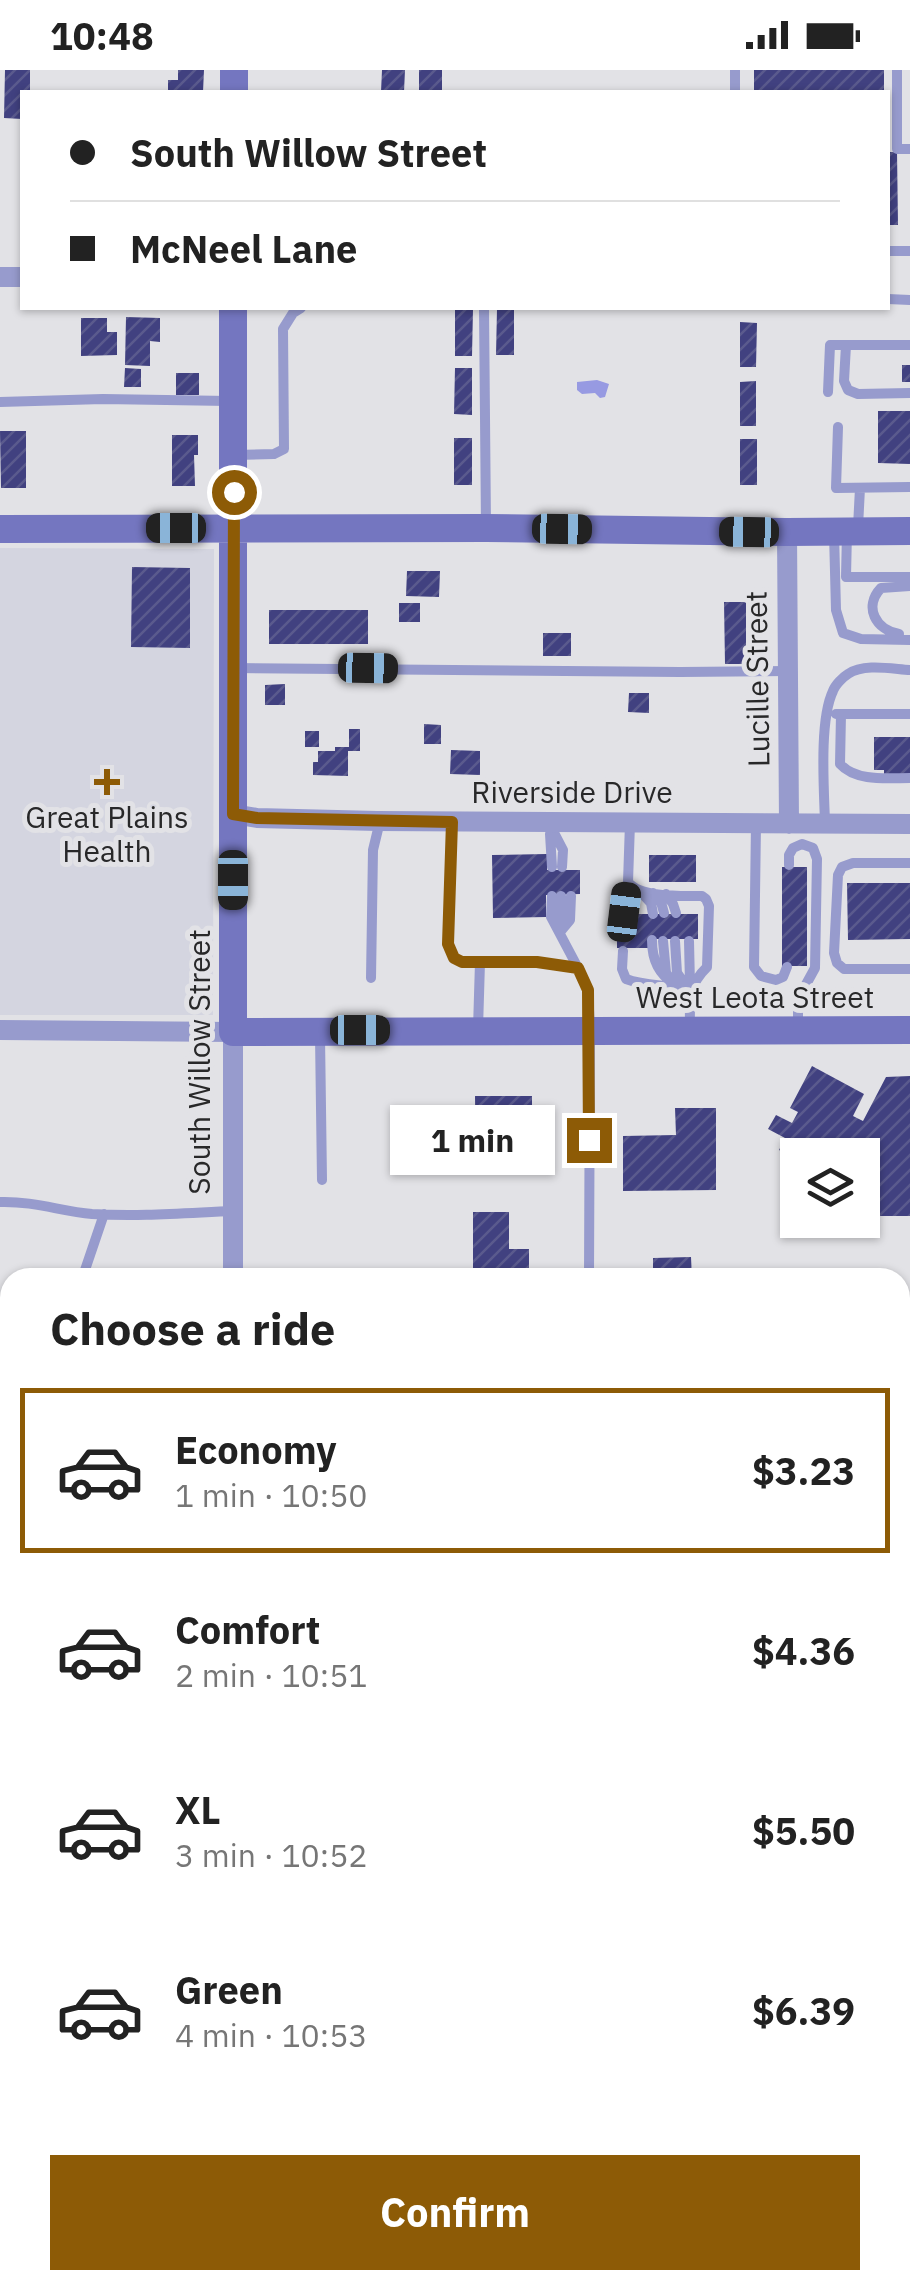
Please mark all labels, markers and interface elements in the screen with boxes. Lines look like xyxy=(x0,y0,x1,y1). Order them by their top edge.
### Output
text: 10:48 xyxy=(50,11,154,60)
text: South Willow Street xyxy=(130,128,487,177)
text: McNeel Lane xyxy=(130,224,357,273)
route start xyxy=(212,470,257,515)
car xyxy=(146,513,206,543)
car xyxy=(532,513,592,545)
car xyxy=(719,516,779,548)
street label: Lucille Street xyxy=(735,591,778,768)
car xyxy=(338,652,398,684)
marker: Great Plains Health xyxy=(94,769,120,795)
street label: Riverside Drive xyxy=(471,772,673,811)
place label: Great Plains Health xyxy=(25,797,189,870)
car xyxy=(218,850,248,910)
car xyxy=(605,880,643,944)
street label: South Willow Street xyxy=(179,929,218,1195)
street label: West Leota Street xyxy=(636,977,874,1016)
car xyxy=(330,1015,390,1045)
callout: 1 min xyxy=(389,1105,554,1175)
route end xyxy=(567,1118,612,1163)
text: 1 min xyxy=(431,1119,514,1161)
map controls xyxy=(780,1138,880,1238)
button: layers xyxy=(780,1138,880,1238)
text: Choose a ride xyxy=(50,1299,335,1357)
text: Economy xyxy=(175,1425,337,1474)
icon: car xyxy=(55,1426,145,1516)
text: $3.23 xyxy=(752,1446,855,1495)
text: 1 min · 10:50 xyxy=(175,1474,368,1516)
text: Comfort xyxy=(175,1605,320,1654)
icon: car xyxy=(55,1606,145,1696)
text: $4.36 xyxy=(752,1626,855,1675)
text: 2 min · 10:51 xyxy=(175,1654,368,1696)
text: XL xyxy=(175,1785,221,1834)
icon: car xyxy=(55,1786,145,1876)
text: $5.50 xyxy=(752,1806,855,1855)
text: 3 min · 10:52 xyxy=(175,1834,368,1876)
text: Green xyxy=(175,1965,283,2014)
icon: car xyxy=(55,1966,145,2056)
text: $6.39 xyxy=(752,1986,855,2035)
text: 4 min · 10:53 xyxy=(175,2014,368,2056)
button: Confirm xyxy=(50,2155,860,2270)

